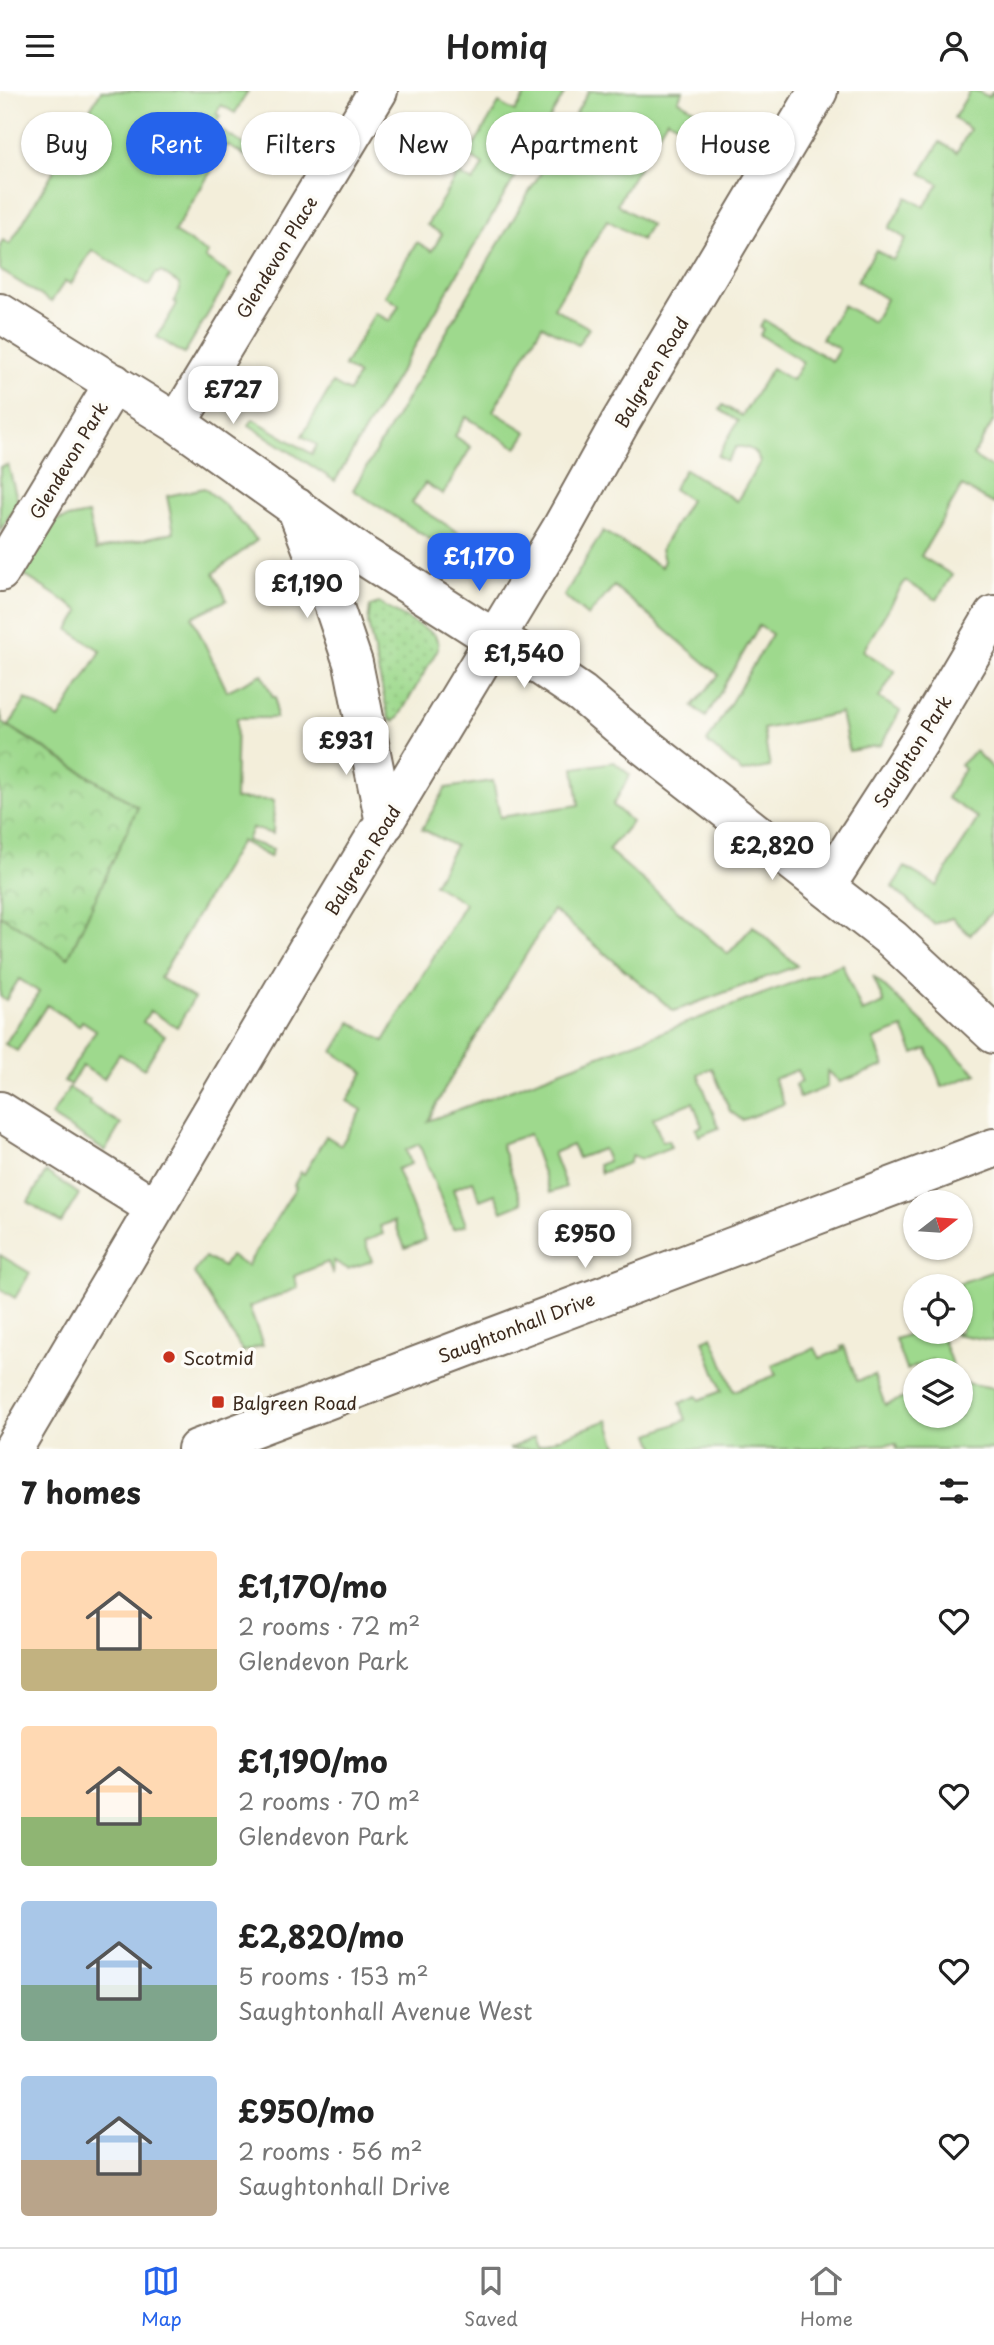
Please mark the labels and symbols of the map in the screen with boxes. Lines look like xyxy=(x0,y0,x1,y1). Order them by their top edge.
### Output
street label: Glendevon Place xyxy=(229,191,323,323)
street label: Balgreen Road xyxy=(607,311,695,433)
pin: £727 xyxy=(192,367,274,426)
street label: Glendevon Park xyxy=(22,396,114,524)
pin: £1,170 xyxy=(422,533,536,593)
pin: £1,190 xyxy=(250,561,364,620)
pin: £1,540 xyxy=(467,631,581,690)
street label: Saughton Park xyxy=(866,689,958,813)
pin: £931 xyxy=(305,717,387,777)
street label: Balgreen Road xyxy=(317,800,407,920)
pin: £2,820 xyxy=(715,823,829,882)
north arrow xyxy=(903,1190,973,1260)
pin: £950 xyxy=(544,1211,626,1270)
street label: Saughtonhall Drive xyxy=(434,1285,598,1369)
place label: Scotmid xyxy=(183,1344,254,1371)
marker: Scotmid xyxy=(161,1349,177,1365)
place label: Balgreen Road xyxy=(232,1389,357,1416)
marker: Balgreen Road xyxy=(210,1394,226,1410)

